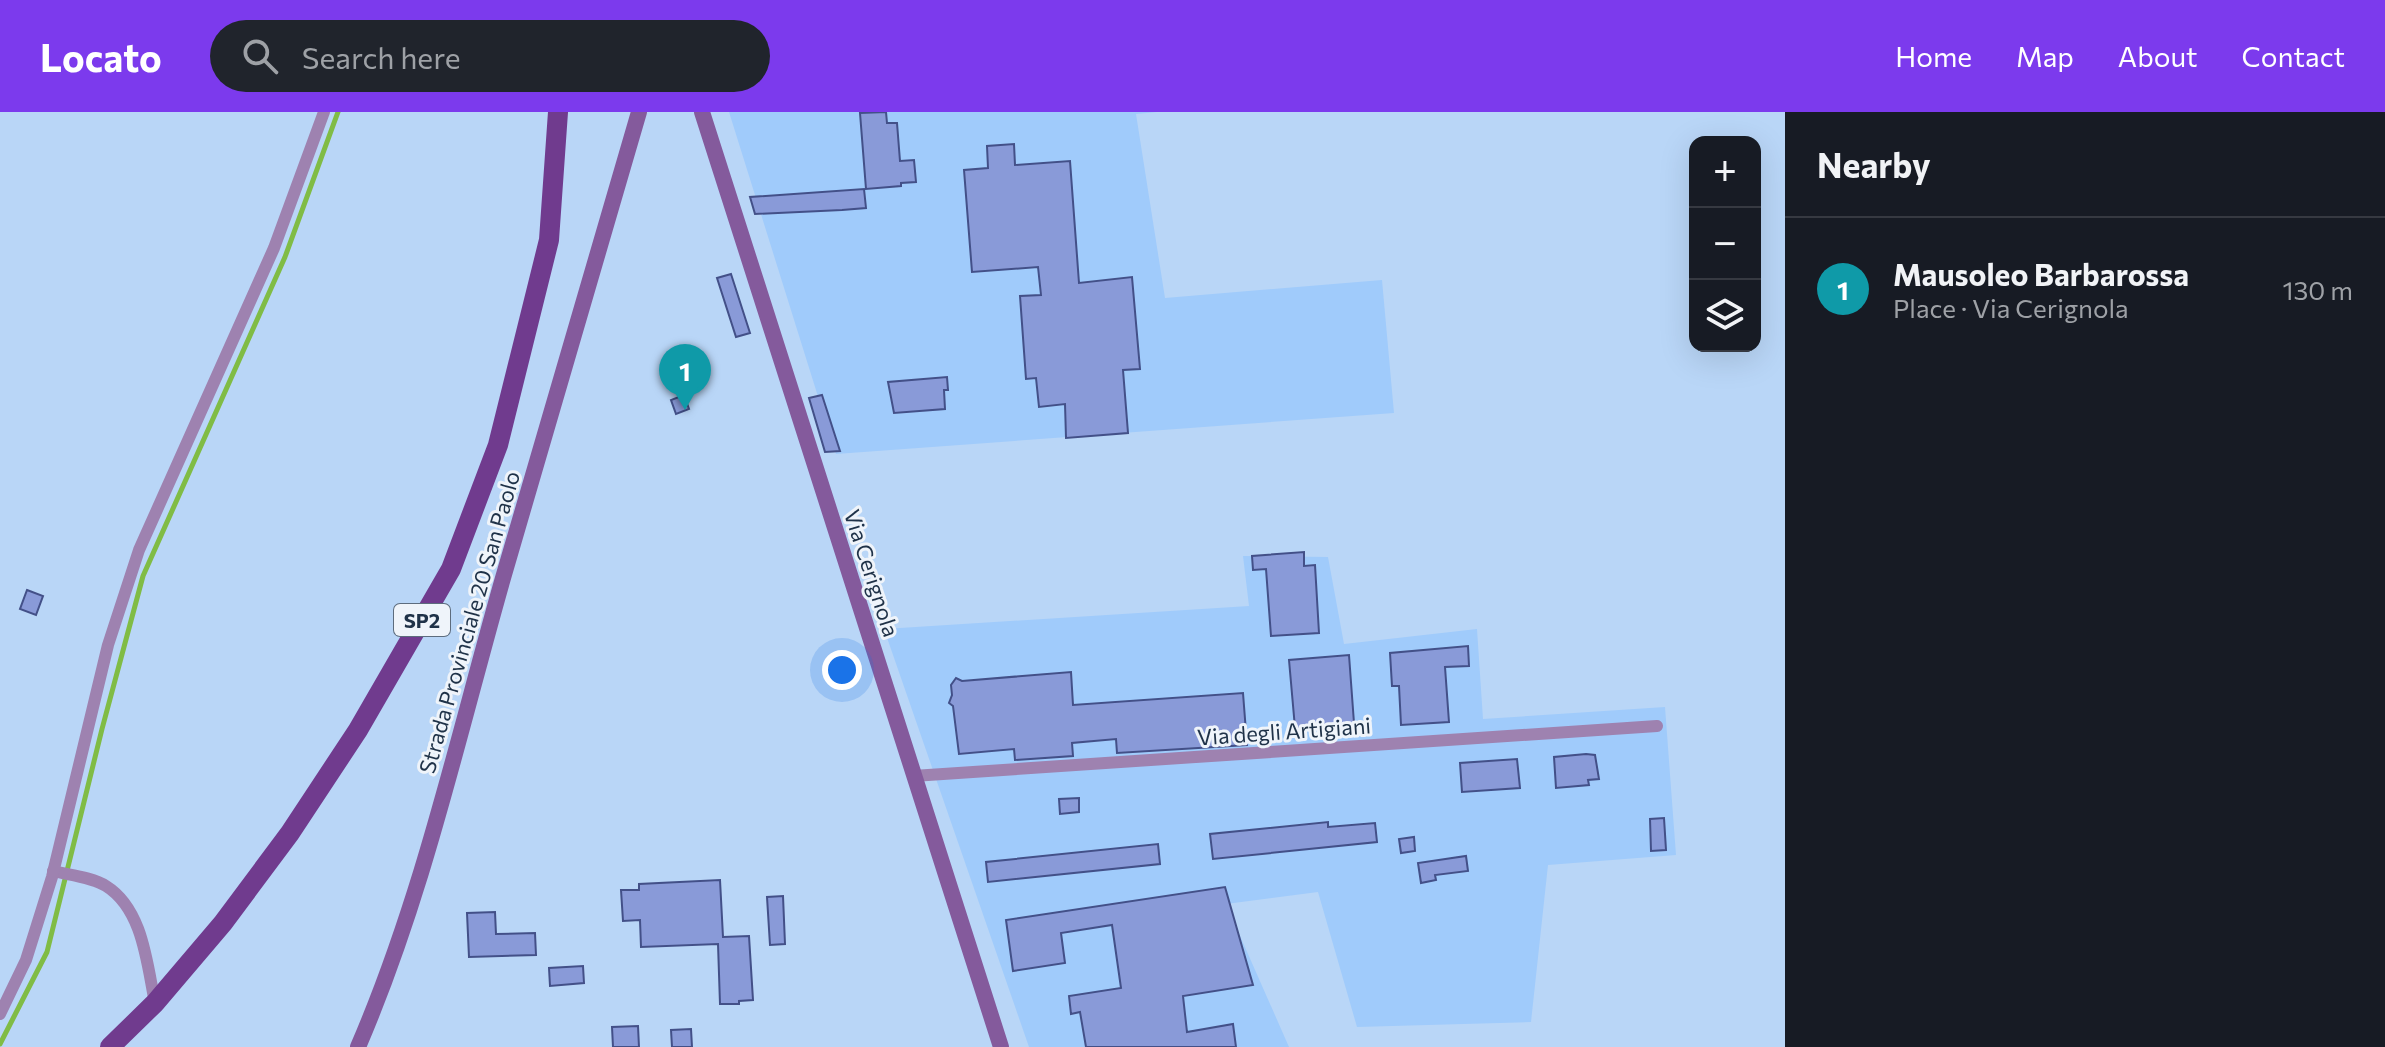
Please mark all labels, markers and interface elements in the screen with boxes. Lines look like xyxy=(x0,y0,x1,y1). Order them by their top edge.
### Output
search box xyxy=(210,20,770,92)
text: Locato xyxy=(40,33,162,80)
icon: search xyxy=(238,34,282,78)
text: Search here xyxy=(302,38,460,75)
text: Home xyxy=(1895,39,1972,73)
text: Map xyxy=(2016,39,2074,73)
text: About xyxy=(2118,39,2198,73)
text: Contact xyxy=(2242,39,2345,73)
map controls xyxy=(1689,136,1761,352)
button: + xyxy=(1689,136,1761,208)
text: Nearby xyxy=(1817,143,1931,185)
button: − xyxy=(1689,208,1761,280)
text: Mausoleo Barbarossa xyxy=(1893,255,2189,292)
text: 1 xyxy=(1837,274,1849,305)
text: 130 m xyxy=(2282,274,2353,305)
button: layers xyxy=(1689,280,1761,352)
text: Place · Via Cerignola xyxy=(1893,292,2129,323)
pin: 1 xyxy=(659,344,711,410)
street label: Strada Provinciale 20 San Paolo xyxy=(413,468,525,776)
street label: Via Cerignola xyxy=(839,506,905,640)
road number: SP2 xyxy=(394,604,450,636)
your location xyxy=(822,650,862,690)
street label: Via degli Artigiani xyxy=(1196,711,1372,751)

